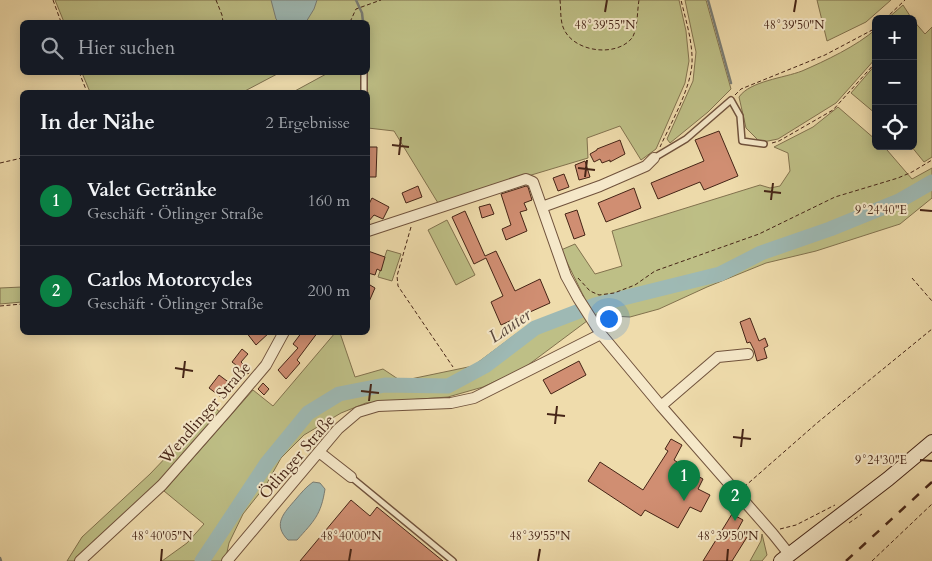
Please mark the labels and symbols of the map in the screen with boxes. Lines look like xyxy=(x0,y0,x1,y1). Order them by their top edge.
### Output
text: 48°39'55"N xyxy=(575,17,636,33)
text: 48°39'50"N xyxy=(764,17,825,33)
text: 9°24'40"E xyxy=(855,202,907,218)
water label: Lauter xyxy=(484,302,537,349)
your location xyxy=(596,306,622,332)
street label: Wendlinger Straße xyxy=(154,357,256,470)
street label: Ötlinger Straße xyxy=(254,410,340,504)
text: 9°24'30"E xyxy=(855,452,907,468)
pin: 1 xyxy=(668,460,700,501)
pin: 2 xyxy=(719,480,751,521)
text: 48°40'05"N xyxy=(132,528,193,544)
text: 48°40'00"N xyxy=(321,528,382,544)
text: 48°39'55"N xyxy=(510,528,571,544)
text: 48°39'50"N xyxy=(698,528,759,544)

